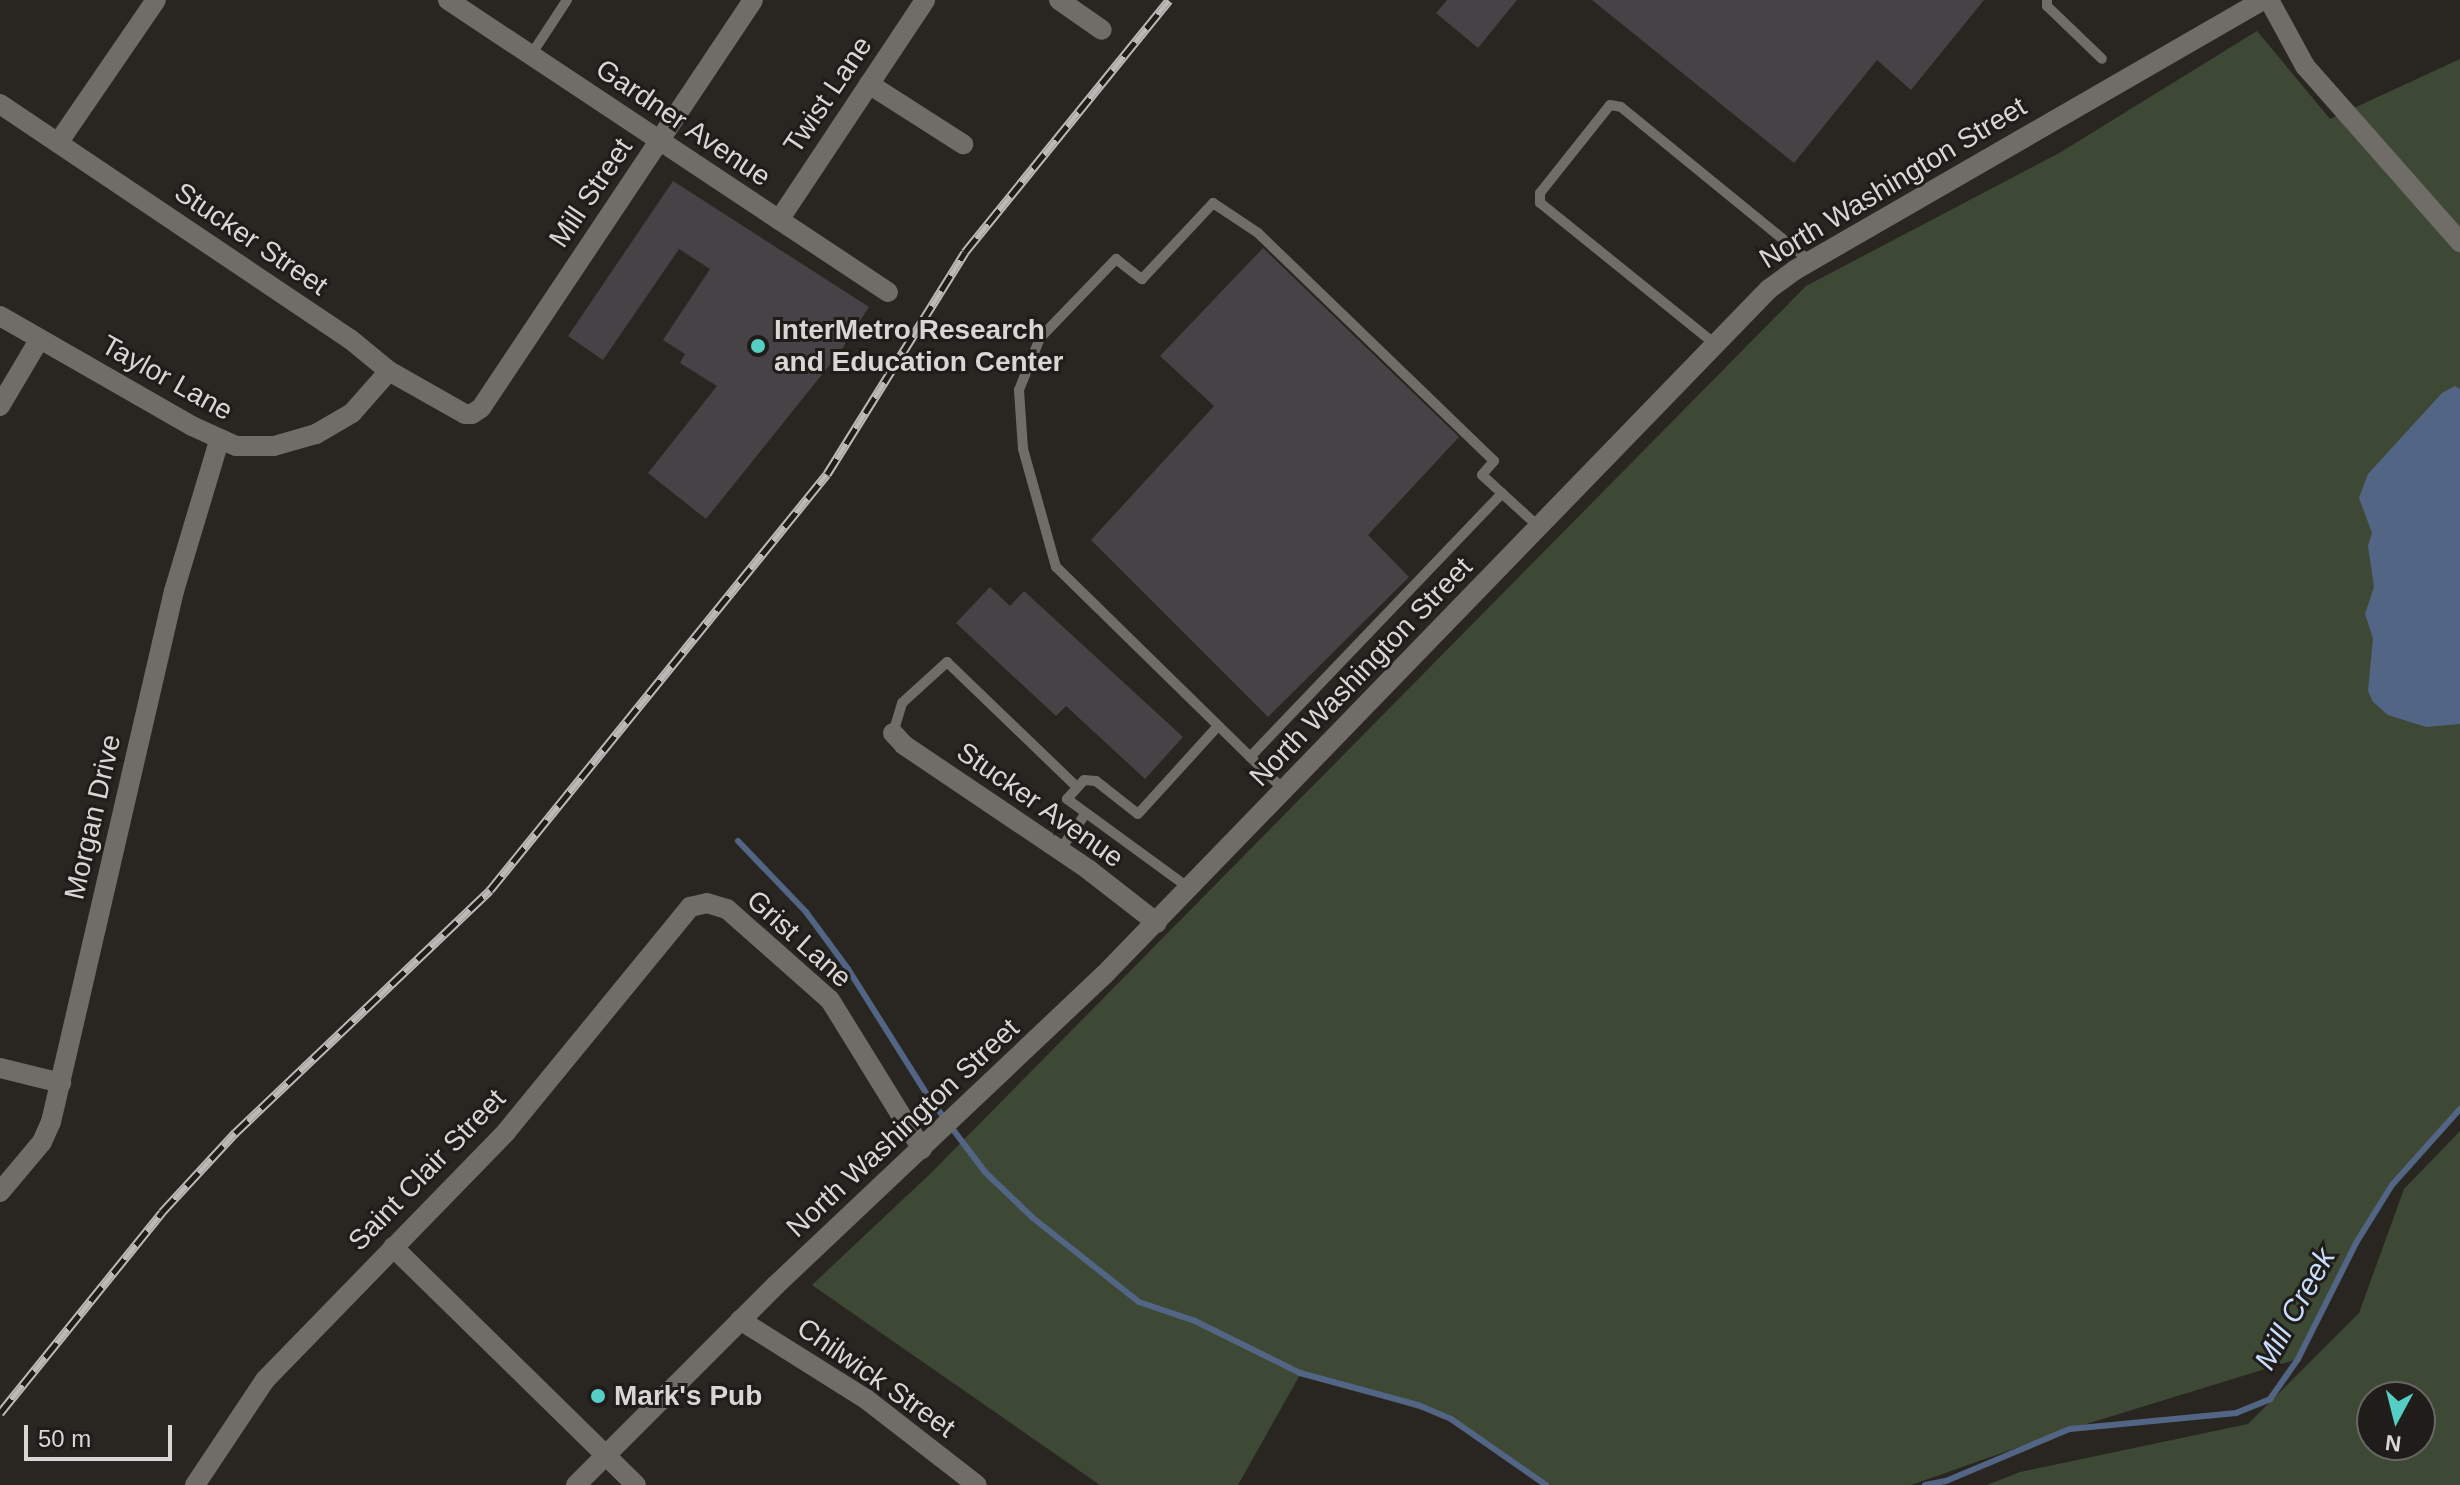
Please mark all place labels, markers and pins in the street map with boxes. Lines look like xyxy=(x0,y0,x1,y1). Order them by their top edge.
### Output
place label: InterMetro Research and Education Center xyxy=(774,313,1063,379)
marker: InterMetro Research and Education Center xyxy=(749,337,767,355)
place label: Mark's Pub xyxy=(614,1379,762,1413)
marker: Mark's Pub xyxy=(589,1387,607,1405)

